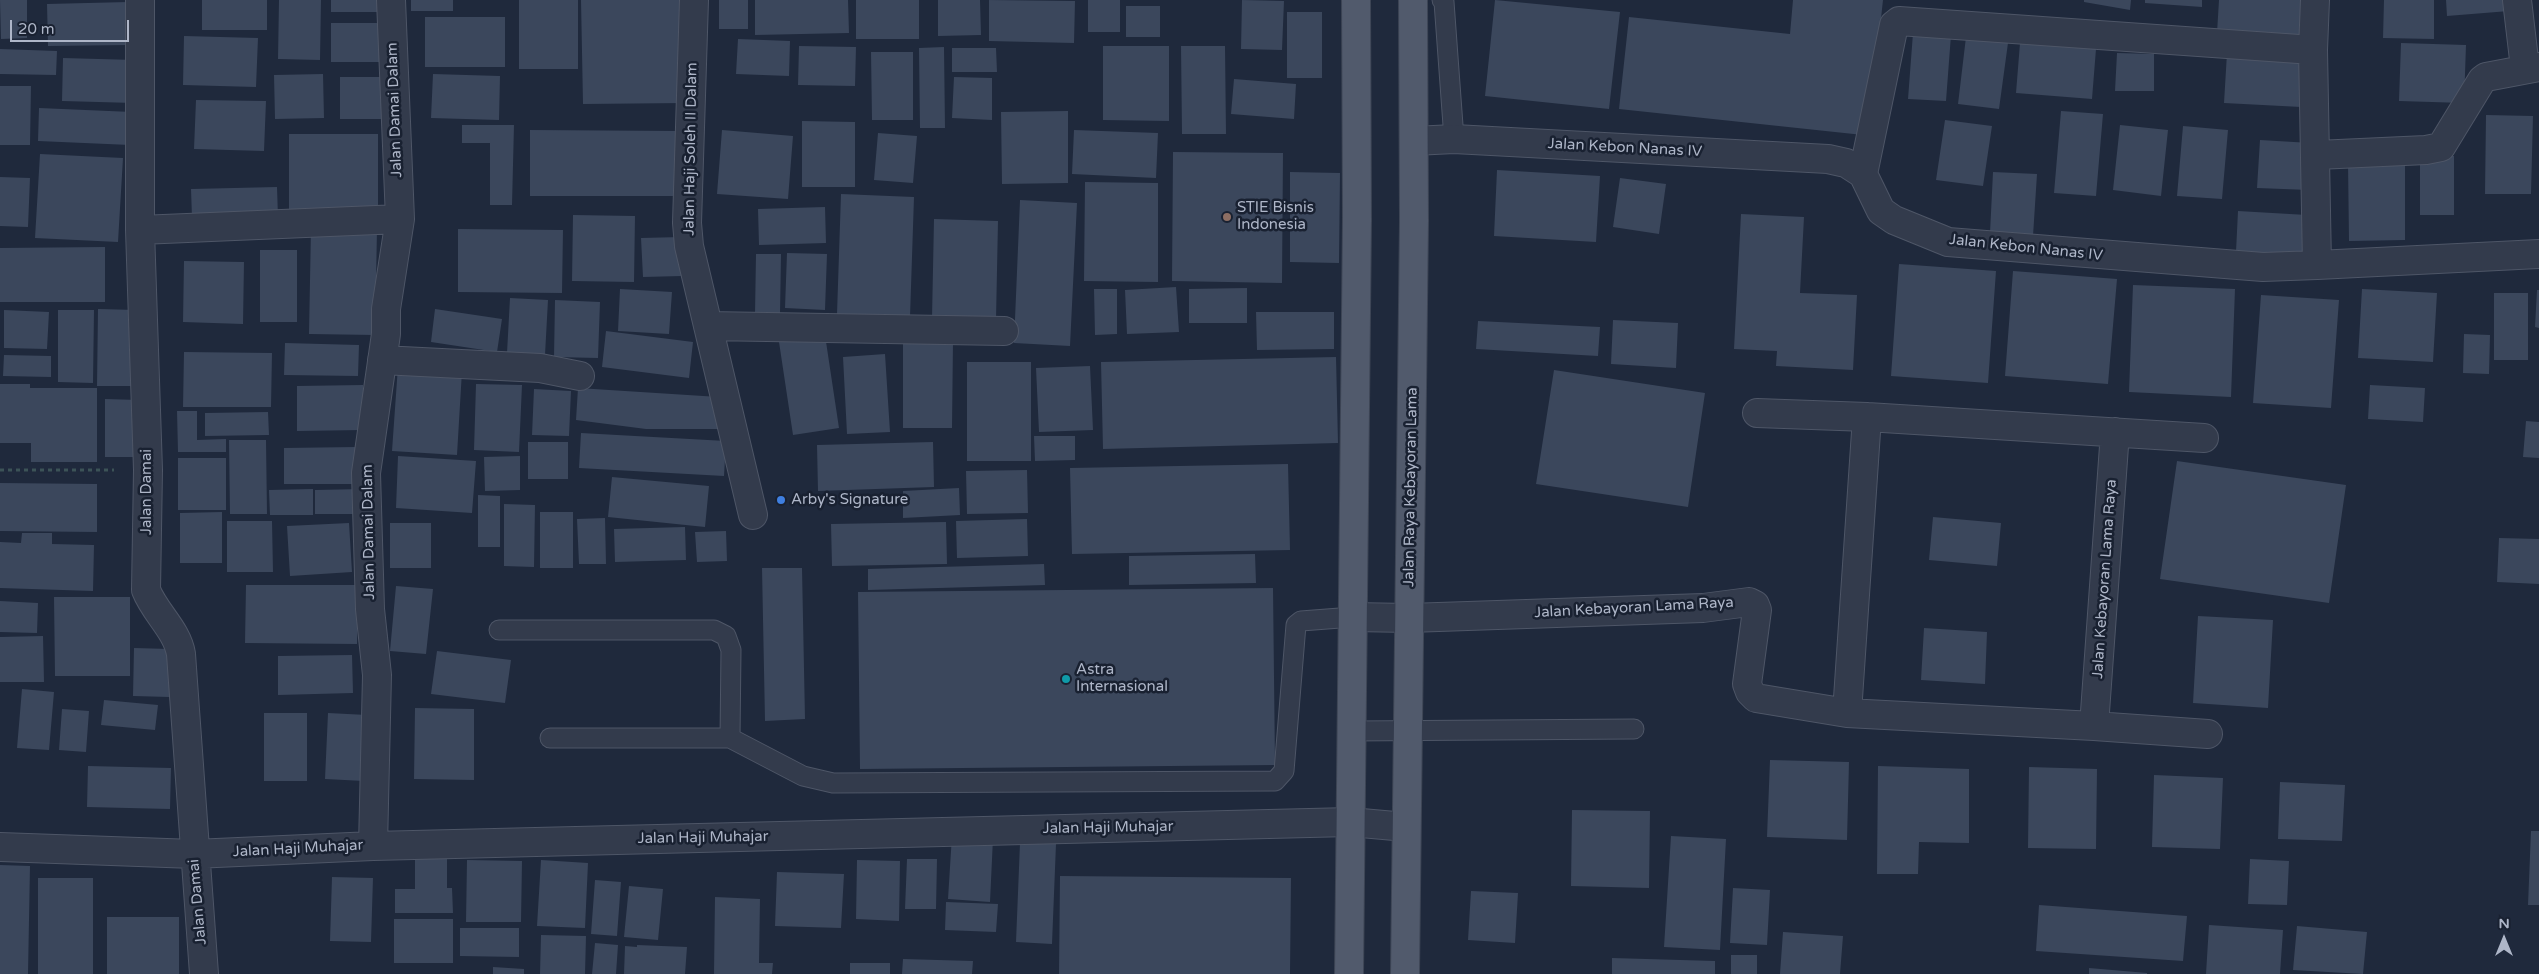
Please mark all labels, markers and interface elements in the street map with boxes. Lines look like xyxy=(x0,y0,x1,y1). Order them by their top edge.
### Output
scale bar xyxy=(12,10,131,42)
text: 20 m xyxy=(18,20,55,38)
street label: Jalan Damai Dalam xyxy=(384,42,406,178)
street label: Jalan Haji Soleh II Dalam xyxy=(680,62,702,236)
street label: Jalan Kebon Nanas IV xyxy=(1547,135,1703,161)
place label: STIE Bisnis Indonesia xyxy=(1237,199,1314,234)
marker: STIE Bisnis Indonesia xyxy=(1221,211,1233,223)
street label: Jalan Kebon Nanas IV xyxy=(1948,231,2104,265)
street label: Jalan Raya Kebayoran Lama xyxy=(1400,387,1422,587)
street label: Jalan Damai xyxy=(138,449,156,535)
street label: Jalan Damai Dalam xyxy=(359,464,379,600)
street label: Jalan Kebayoran Lama Raya xyxy=(2089,479,2121,679)
place label: Arby's Signature xyxy=(791,491,908,509)
marker: Arby's Signature xyxy=(775,494,787,506)
street label: Jalan Kebayoran Lama Raya xyxy=(1534,594,1734,622)
place label: Astra Internasional xyxy=(1076,661,1168,696)
marker: Astra Internasional xyxy=(1060,673,1072,685)
street label: Jalan Haji Muhajar xyxy=(1042,818,1174,838)
street label: Jalan Haji Muhajar xyxy=(637,828,769,848)
street label: Jalan Haji Muhajar xyxy=(232,837,364,861)
street label: Jalan Damai xyxy=(185,858,211,946)
north arrow xyxy=(2479,914,2529,964)
text: N xyxy=(2498,915,2510,932)

